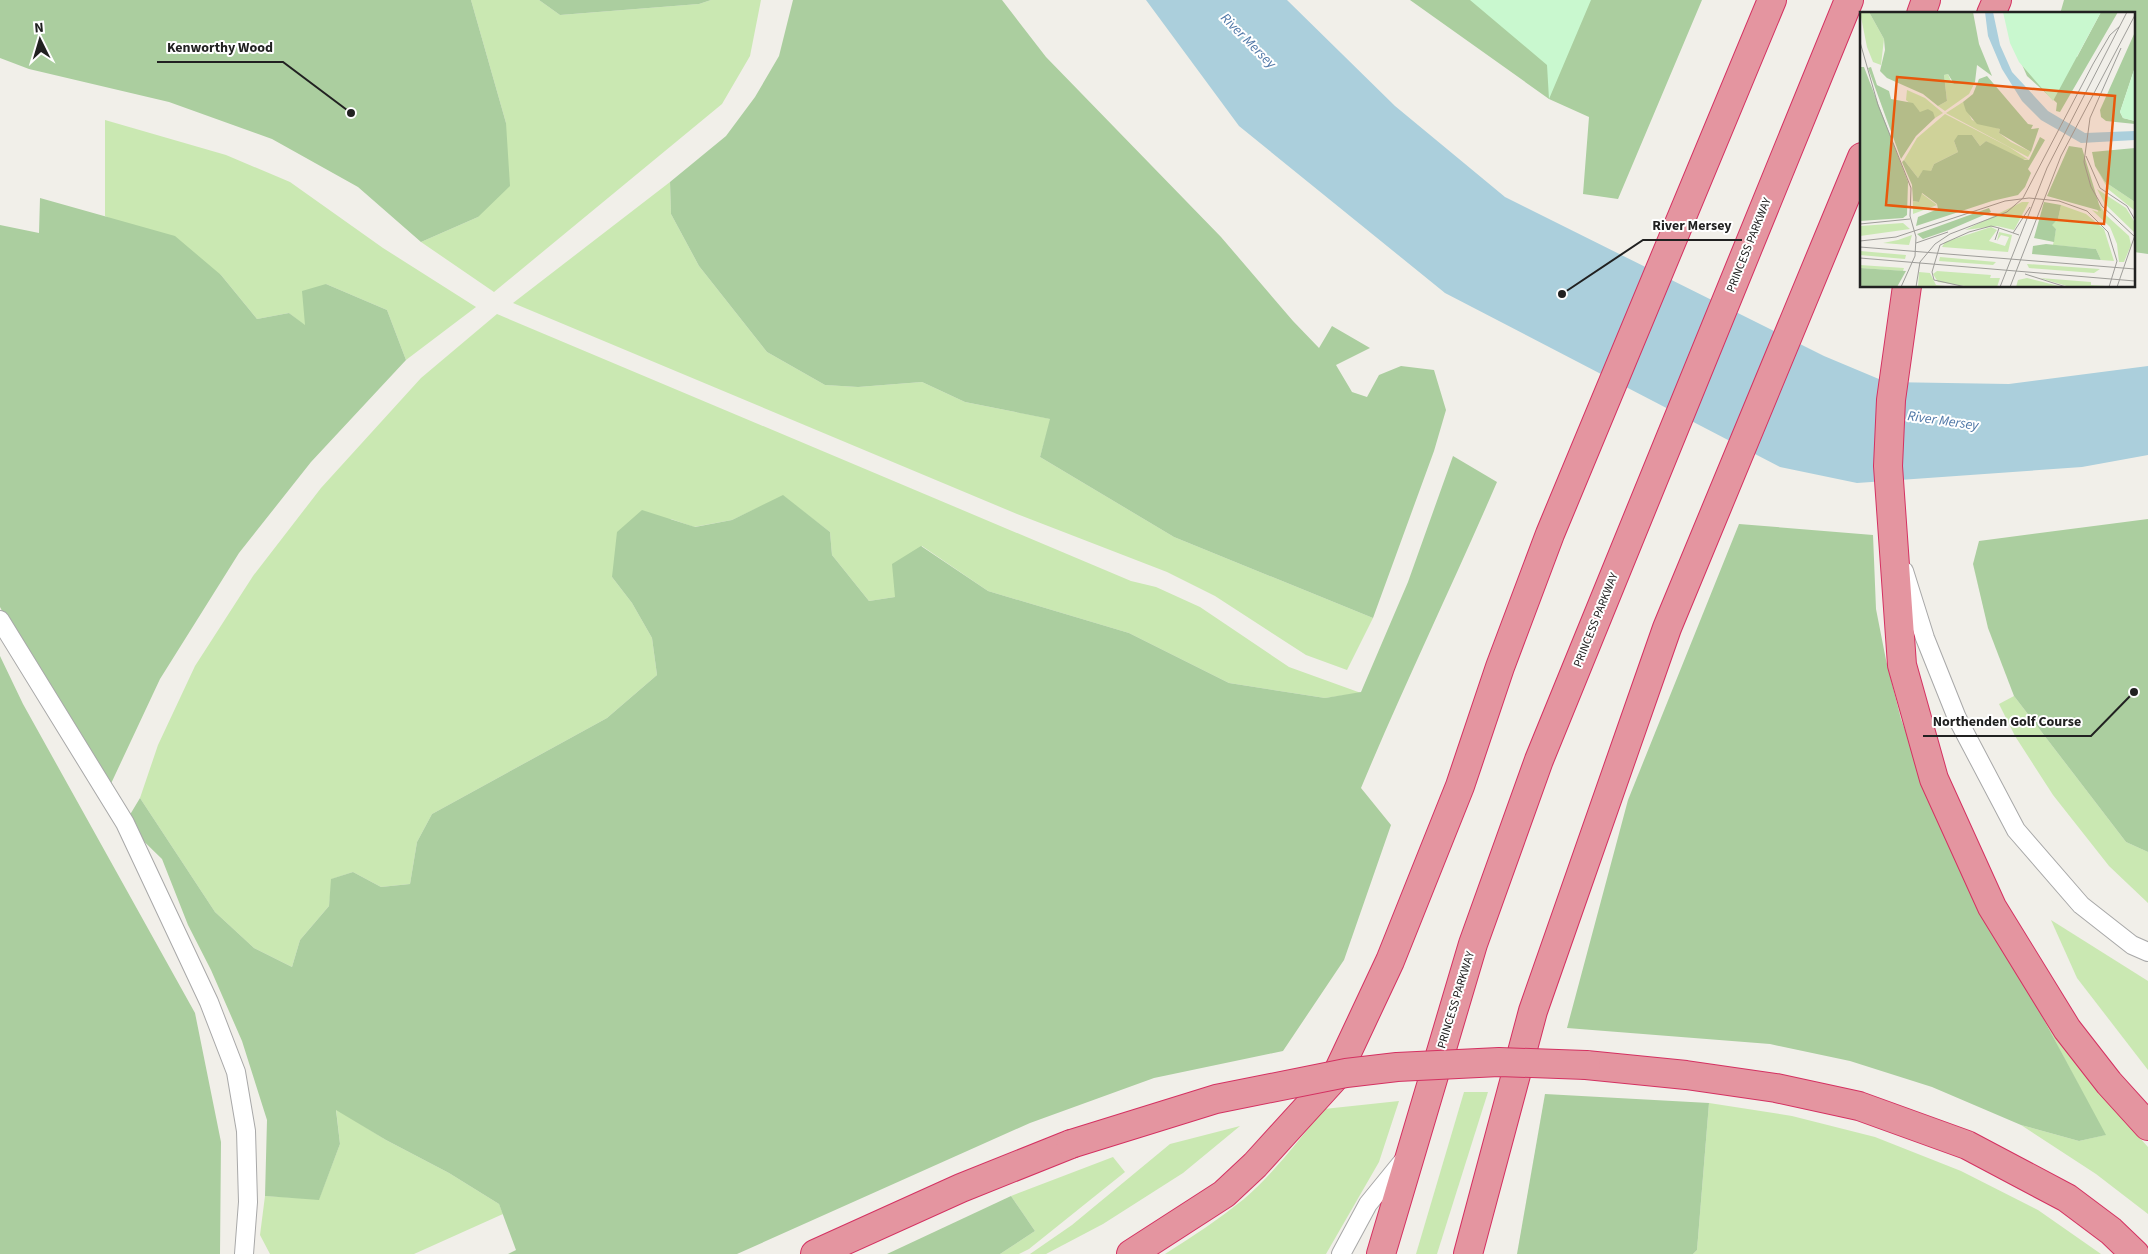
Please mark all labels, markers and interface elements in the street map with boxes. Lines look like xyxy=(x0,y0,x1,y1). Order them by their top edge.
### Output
water label: River Mersey xyxy=(1216,9,1281,74)
inset map xyxy=(1860,12,2136,288)
north arrow xyxy=(15,15,65,65)
text: N xyxy=(33,18,44,38)
callout: Kenworthy Wood xyxy=(157,33,283,62)
text: Kenworthy Wood xyxy=(167,38,273,58)
street label: PRINCESS PARKWAY xyxy=(1722,195,1776,295)
callout: River Mersey xyxy=(1643,211,1742,240)
text: River Mersey xyxy=(1652,216,1732,236)
water label: River Mersey xyxy=(1906,406,1980,436)
street label: PRINCESS PARKWAY xyxy=(1569,570,1623,670)
callout: Northenden Golf Course xyxy=(1923,707,2091,736)
text: Northenden Golf Course xyxy=(1933,712,2081,732)
street label: PRINCESS PARKWAY xyxy=(1433,949,1479,1051)

